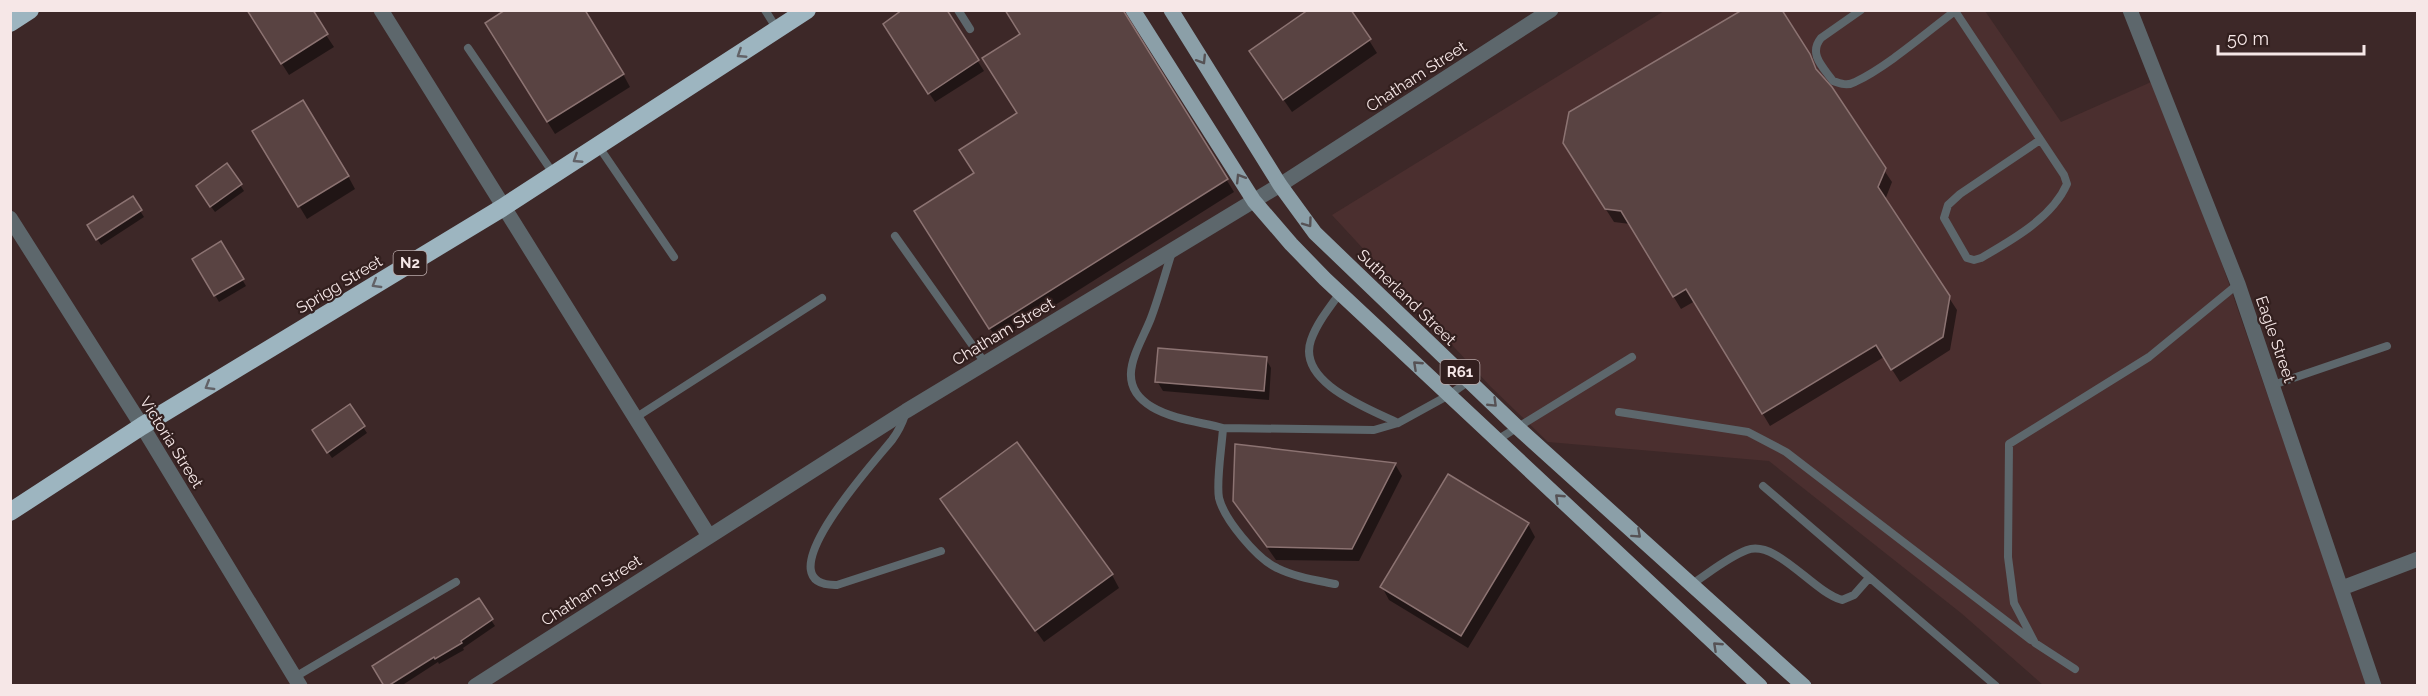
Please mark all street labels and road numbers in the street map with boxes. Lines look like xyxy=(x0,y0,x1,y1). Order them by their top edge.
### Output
street label: Chatham Street xyxy=(1363,37,1470,116)
street label: Sutherland Street xyxy=(1353,245,1460,350)
street label: Sprigg Street xyxy=(293,251,386,318)
road number: N2 xyxy=(394,251,426,275)
street label: Chatham Street xyxy=(949,293,1058,369)
street label: Eagle Street xyxy=(2252,293,2299,386)
road number: R61 xyxy=(1440,360,1480,384)
street label: Victoria Street xyxy=(136,393,208,492)
street label: Chatham Street xyxy=(538,551,645,630)

